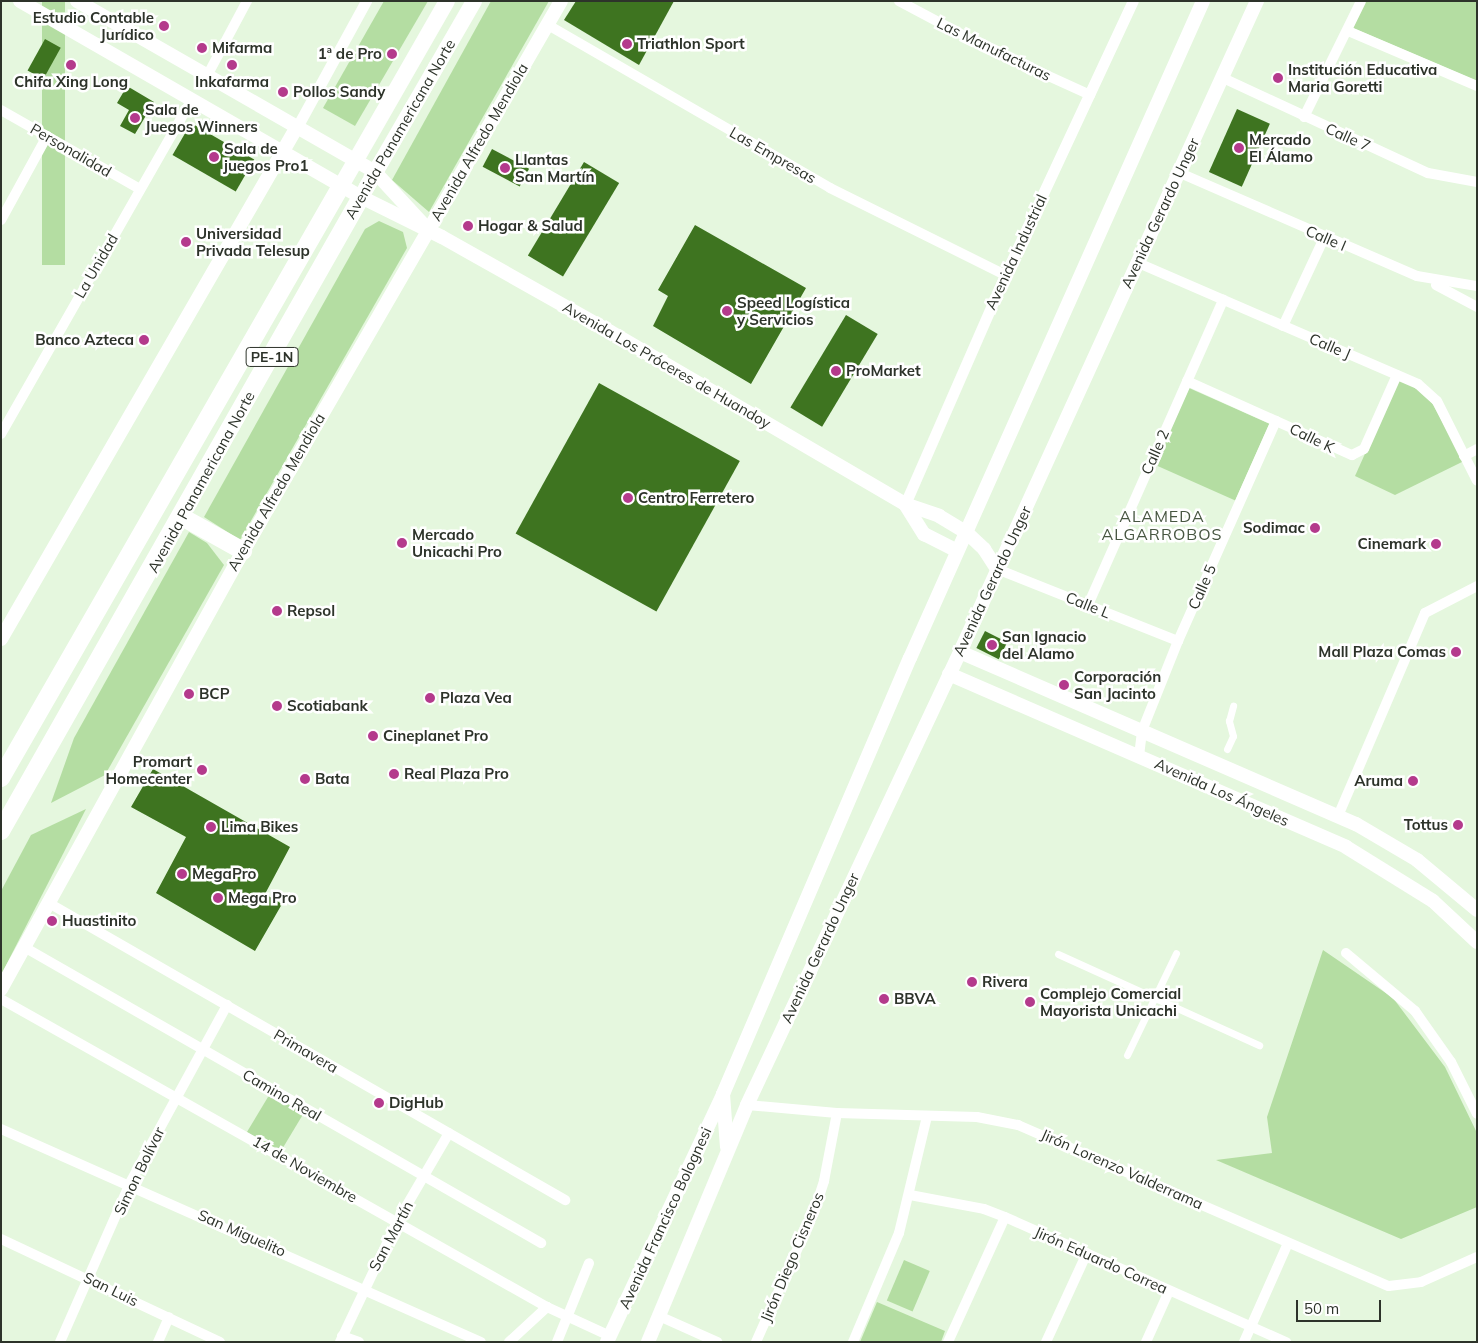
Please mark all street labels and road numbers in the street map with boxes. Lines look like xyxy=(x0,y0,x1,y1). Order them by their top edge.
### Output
street label: Las Manufacturas xyxy=(934,14,1054,84)
street label: Avenida Panamericana Norte xyxy=(341,36,459,222)
street label: Avenida Alfredo Mendiola xyxy=(426,60,532,224)
street label: Personalidad xyxy=(27,119,115,181)
street label: Calle 7 xyxy=(1323,119,1373,155)
street label: Las Empresas xyxy=(727,123,819,187)
street label: Avenida Gerardo Unger xyxy=(1117,135,1203,291)
street label: Avenida Industrial xyxy=(981,191,1051,313)
street label: Calle I xyxy=(1303,221,1349,255)
street label: La Unidad xyxy=(70,231,122,301)
street label: Avenida Los Próceres de Huandoy xyxy=(560,298,774,432)
street label: Calle J xyxy=(1307,329,1353,363)
road number: PE-1N xyxy=(244,346,300,368)
street label: Avenida Panamericana Norte xyxy=(144,388,258,576)
street label: Avenida Alfredo Mendiola xyxy=(223,410,329,574)
street label: Calle K xyxy=(1287,419,1337,457)
street label: Calle 2 xyxy=(1137,427,1173,477)
street label: Avenida Gerardo Unger xyxy=(949,503,1035,659)
street label: Calle 5 xyxy=(1184,562,1220,612)
street label: Calle L xyxy=(1063,588,1113,622)
street label: Avenida Los Ángeles xyxy=(1152,754,1292,830)
street label: Avenida Gerardo Unger xyxy=(777,870,863,1026)
street label: Primavera xyxy=(271,1025,341,1077)
street label: Camino Real xyxy=(239,1065,325,1125)
street label: Simon Bolívar xyxy=(110,1124,168,1218)
street label: Avenida Francisco Bolognesi xyxy=(615,1124,715,1312)
street label: Jirón Lorenzo Valderrama xyxy=(1038,1125,1206,1213)
street label: 14 de Noviembre xyxy=(249,1132,361,1206)
street label: Jirón Diego Cisneros xyxy=(757,1189,827,1325)
street label: San Martín xyxy=(365,1198,417,1274)
street label: San Miguelito xyxy=(195,1206,289,1260)
street label: Jirón Eduardo Correa xyxy=(1032,1223,1170,1297)
street label: San Luis xyxy=(81,1268,141,1310)

